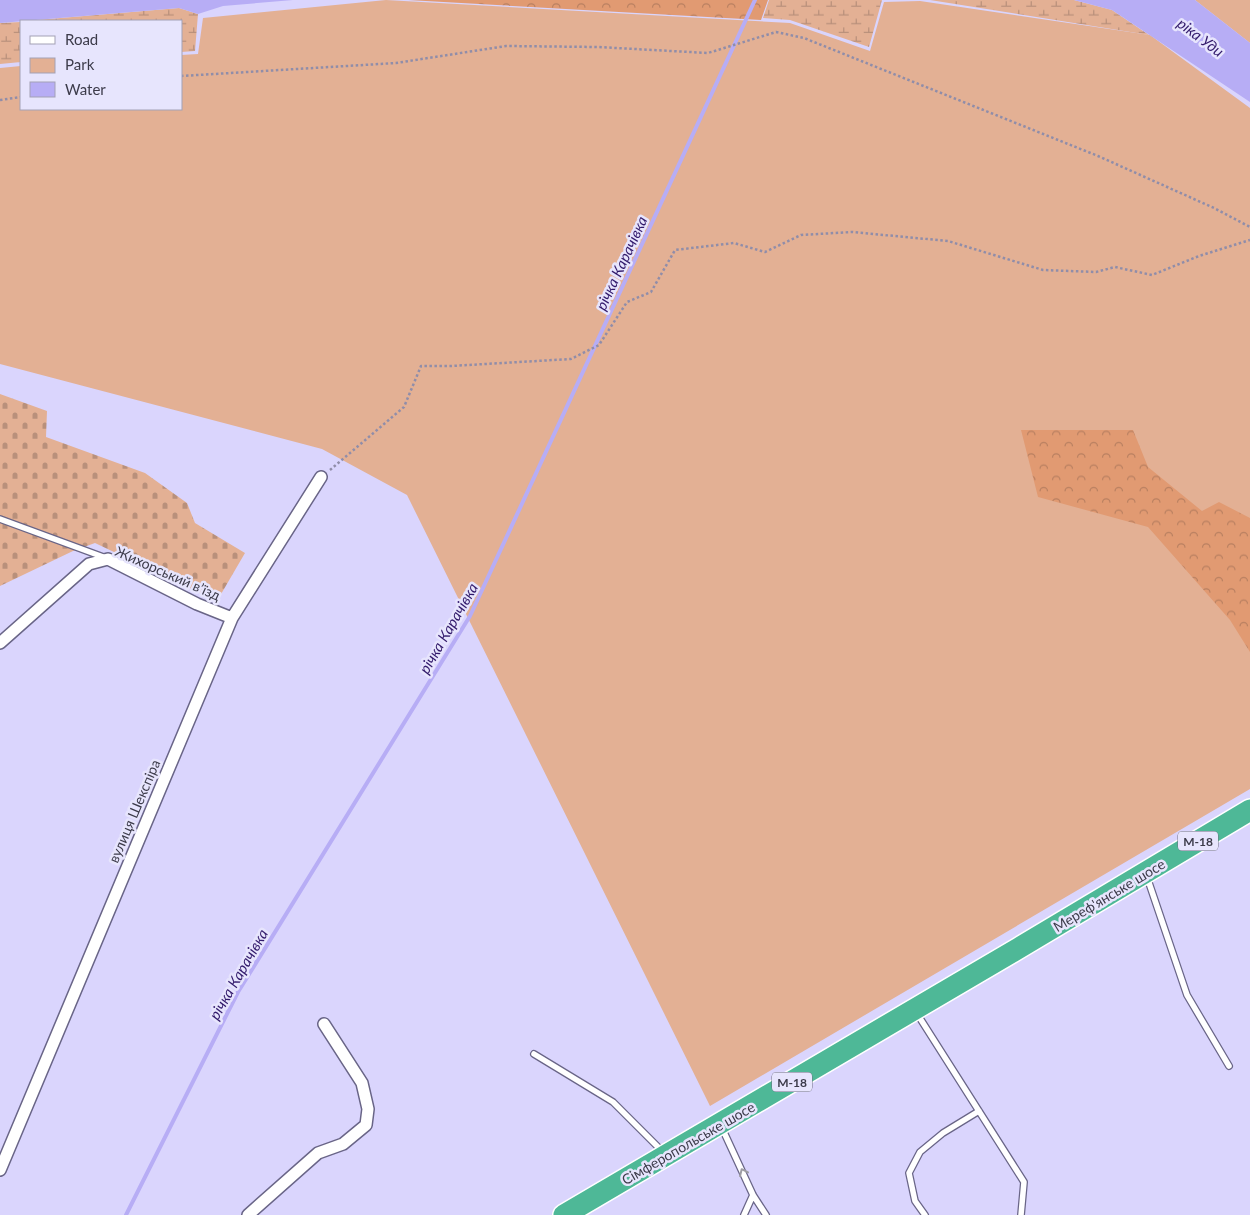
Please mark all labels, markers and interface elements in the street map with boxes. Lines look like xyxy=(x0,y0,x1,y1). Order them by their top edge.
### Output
water label: ріка Уди xyxy=(1174,14,1228,60)
legend xyxy=(20,20,182,110)
text: Road xyxy=(65,30,98,48)
text: Park xyxy=(65,55,95,73)
text: Water xyxy=(65,80,106,98)
water label: річка Карачівка xyxy=(591,213,651,313)
street label: Жихорський в’їзд xyxy=(113,542,224,604)
water label: річка Карачівка xyxy=(415,579,481,676)
street label: вулиця Шекспіра xyxy=(105,757,163,865)
road number: М-18 xyxy=(1178,831,1218,850)
street label: Мереф'янське шосе xyxy=(1050,855,1168,935)
water label: річка Карачівка xyxy=(205,925,271,1022)
road number: М-18 xyxy=(772,1072,812,1092)
street label: Сімферопольське шосе xyxy=(618,1098,758,1188)
one-way arrow xyxy=(739,1169,749,1178)

